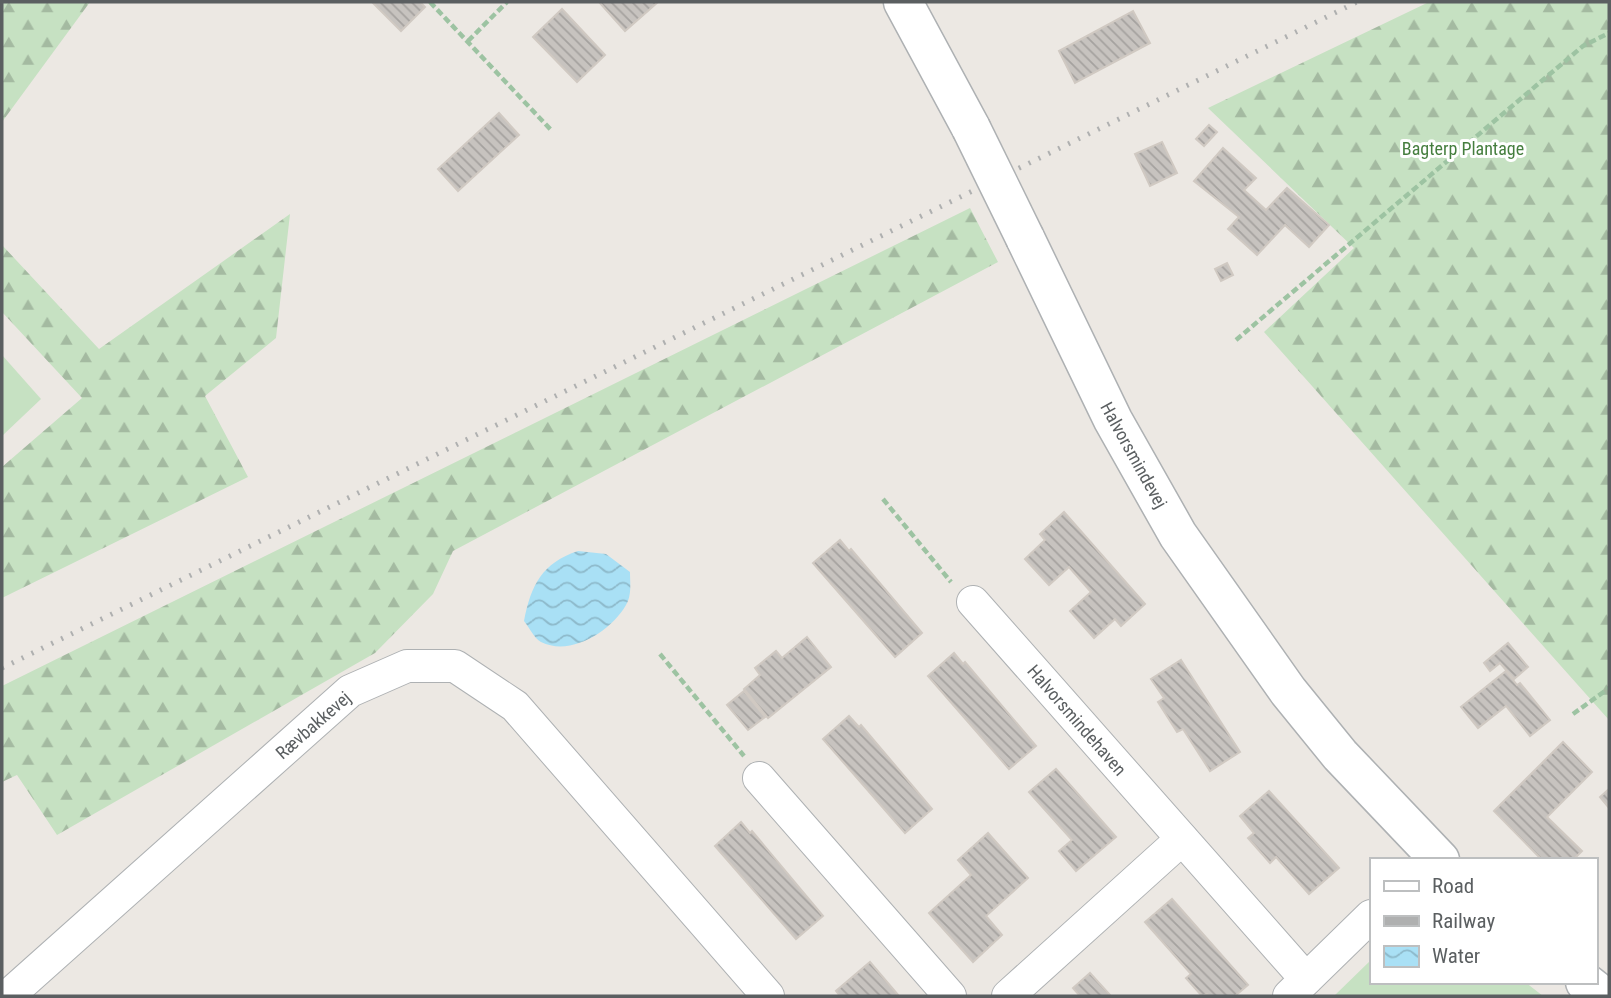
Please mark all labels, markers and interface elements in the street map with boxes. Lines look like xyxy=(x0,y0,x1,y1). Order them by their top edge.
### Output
park label: Bagterp Plantage xyxy=(1402,138,1524,159)
street label: Halvorsmindevej xyxy=(1096,398,1172,512)
street label: Halvorsmindehaven xyxy=(1023,660,1131,780)
street label: Rævbakkevej xyxy=(271,687,355,763)
legend xyxy=(1370,858,1597,984)
text: Road xyxy=(1432,874,1474,898)
text: Railway xyxy=(1432,909,1495,933)
text: Water xyxy=(1432,944,1480,968)

